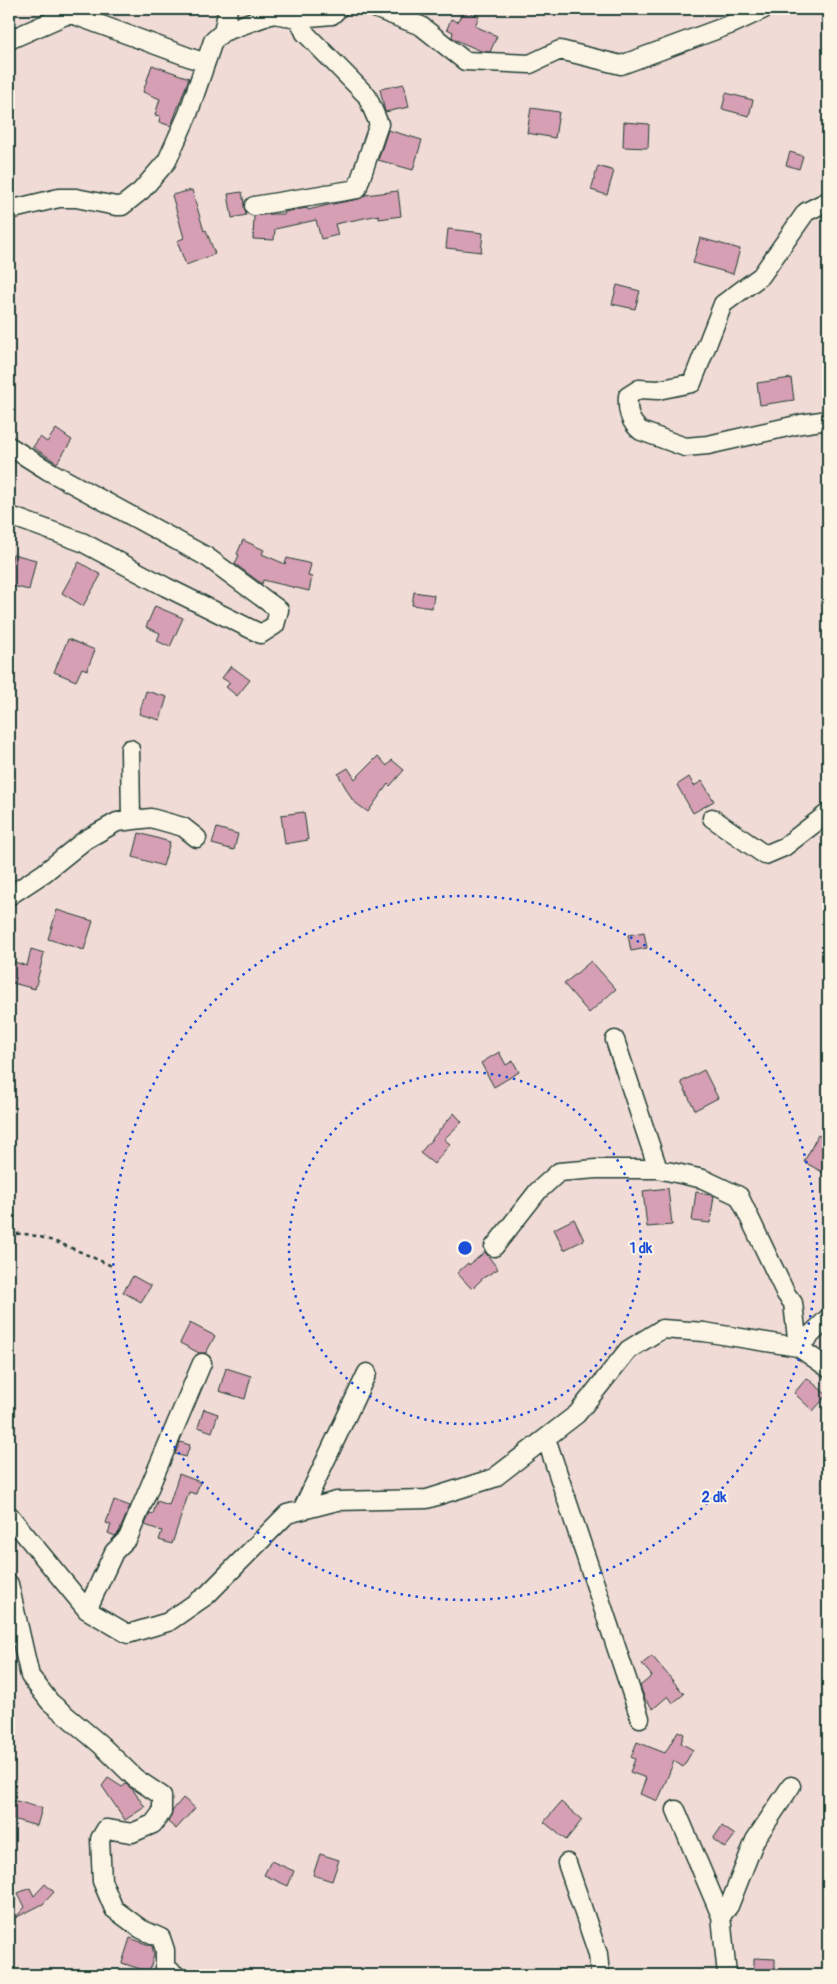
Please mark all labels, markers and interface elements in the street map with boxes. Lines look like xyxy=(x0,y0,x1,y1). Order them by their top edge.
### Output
centre of rings xyxy=(456,1239,474,1257)
text: 1 dk xyxy=(630,1239,653,1258)
text: 2 dk xyxy=(701,1488,727,1507)

